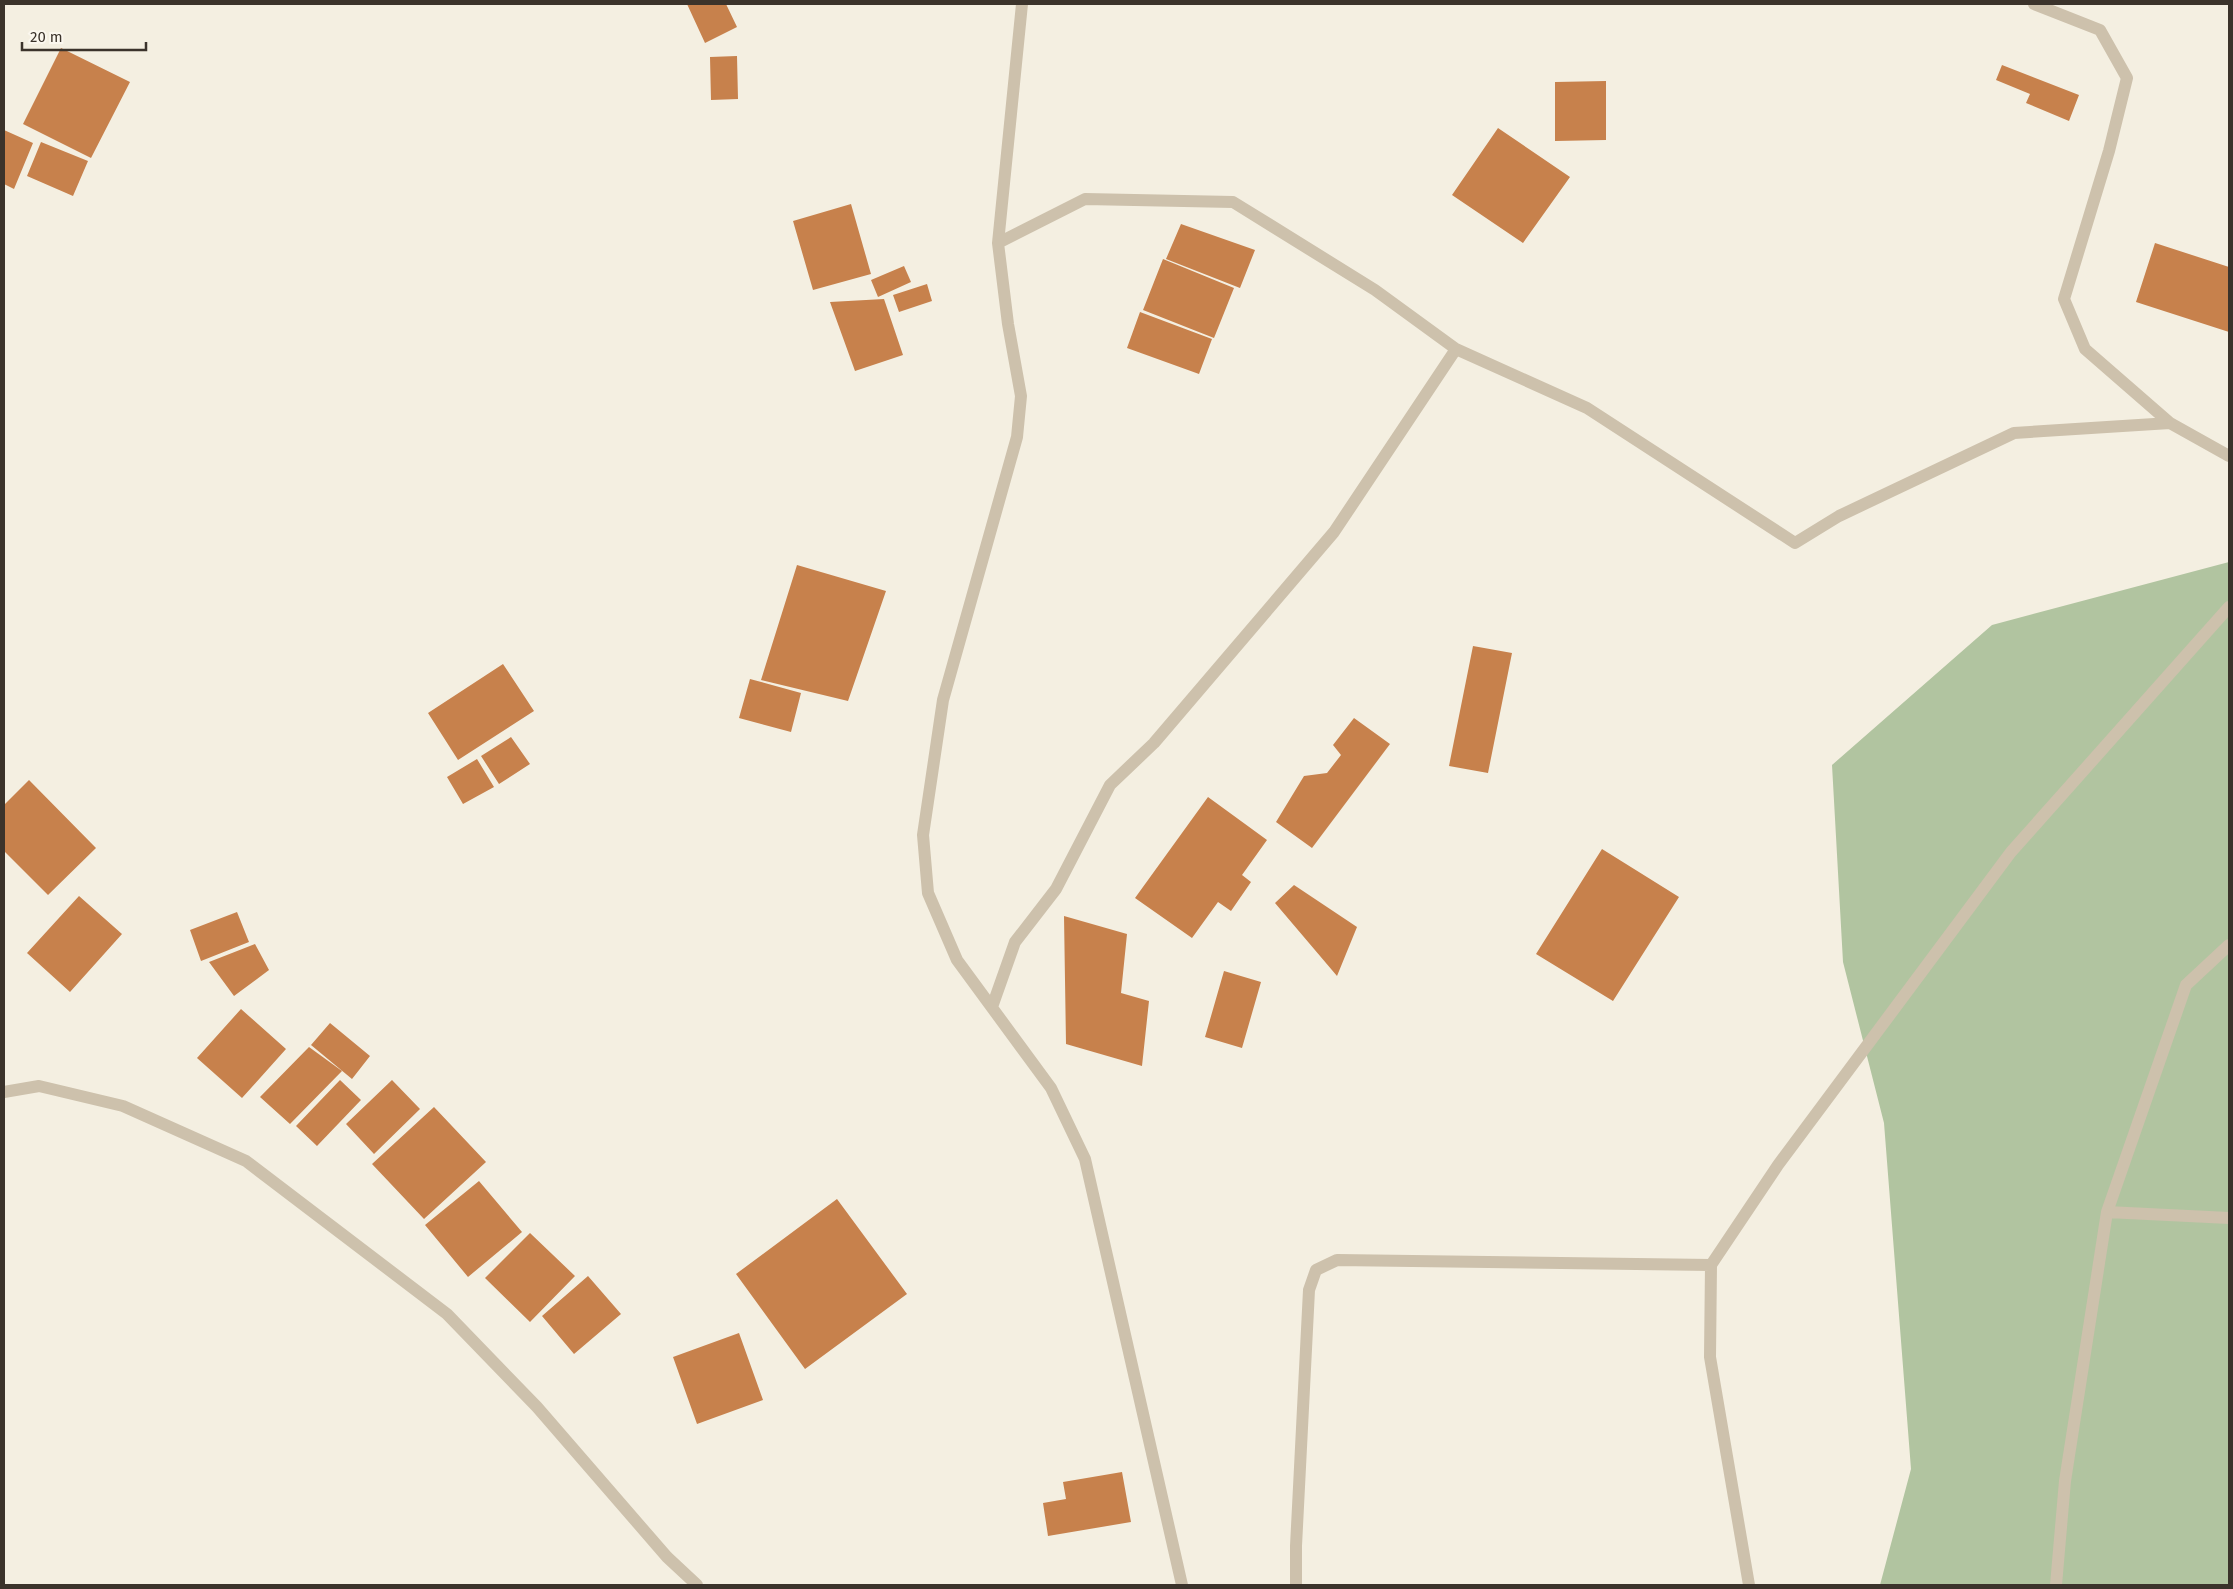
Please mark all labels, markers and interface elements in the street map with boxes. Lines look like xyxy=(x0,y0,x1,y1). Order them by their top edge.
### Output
scale bar xyxy=(22,20,146,52)
text: 20 m xyxy=(30,28,63,46)

